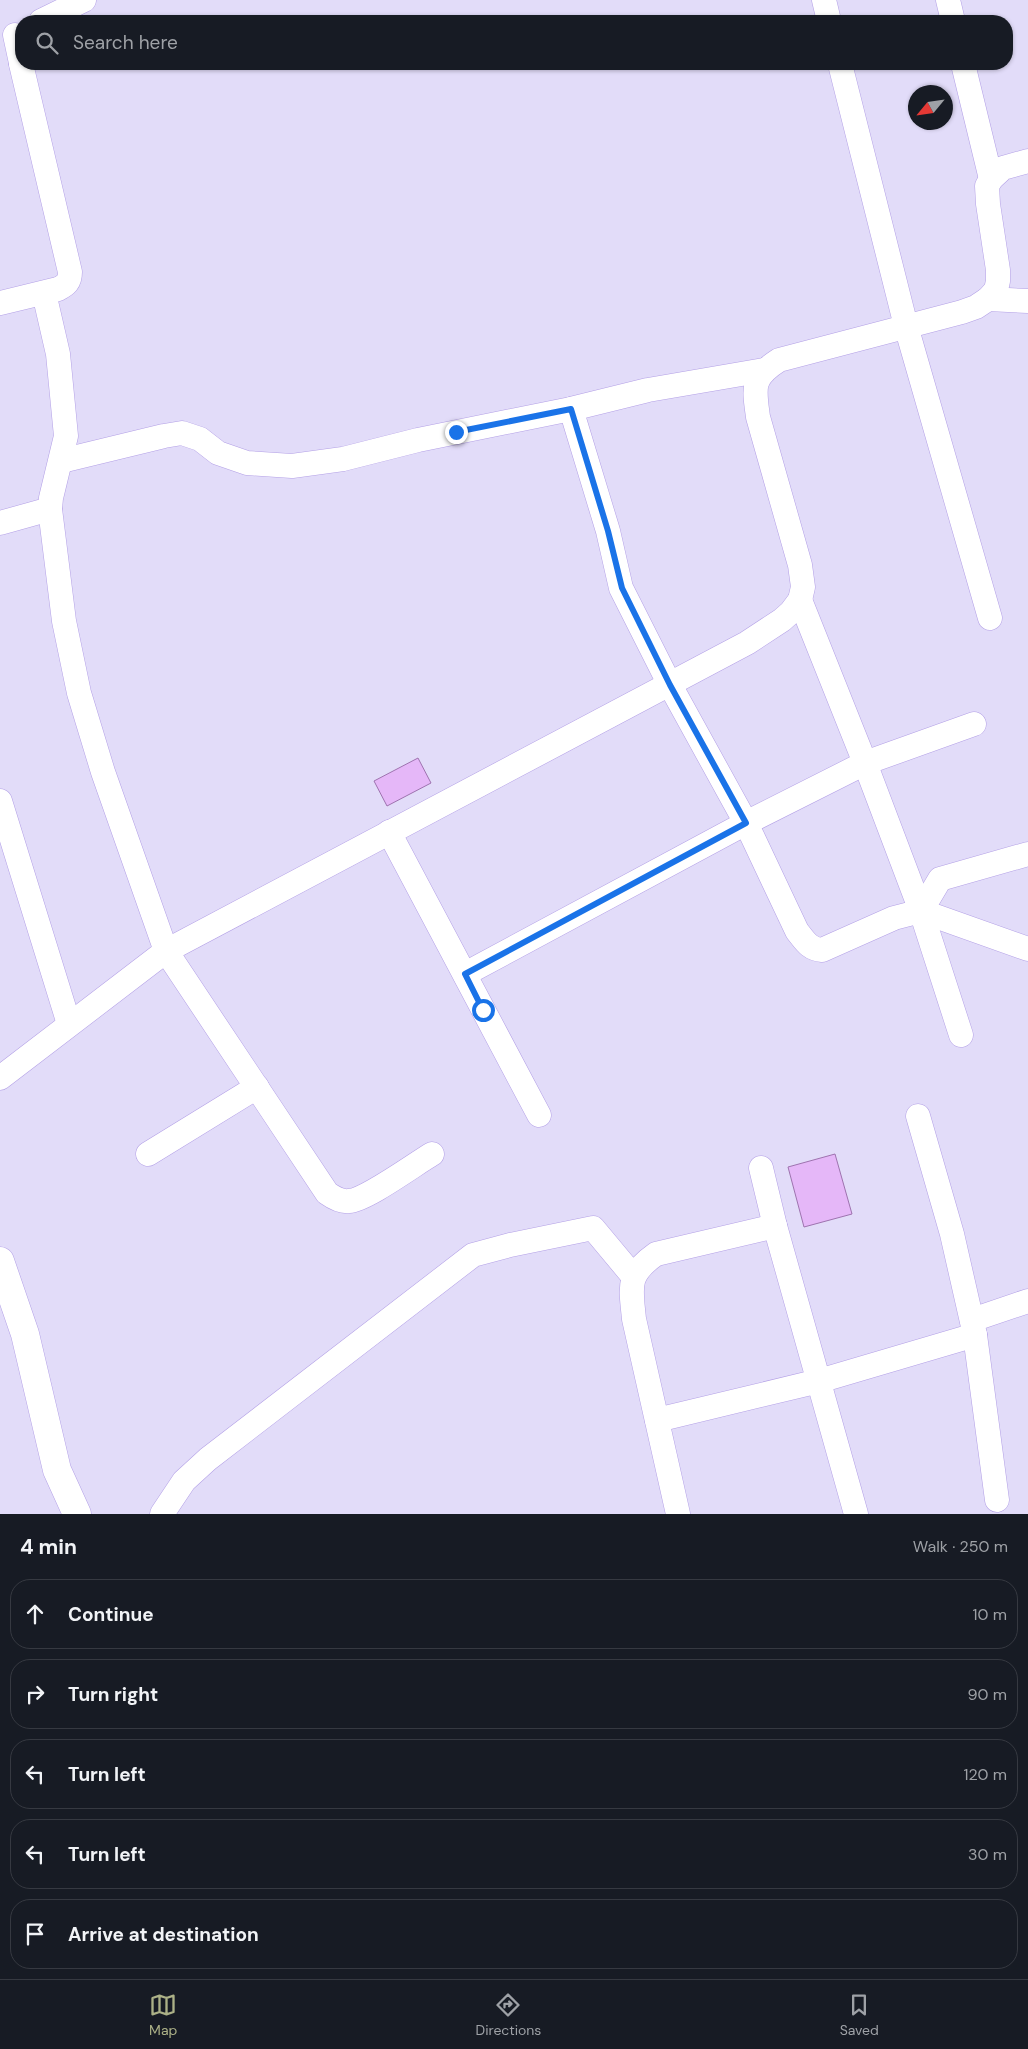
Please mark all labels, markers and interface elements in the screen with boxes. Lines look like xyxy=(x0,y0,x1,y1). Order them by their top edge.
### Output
search box xyxy=(15,15,1013,70)
icon: search xyxy=(33,29,61,57)
text: Search here xyxy=(73,30,178,55)
north arrow xyxy=(908,85,953,130)
route end xyxy=(445,421,468,444)
route start xyxy=(472,999,495,1022)
text: 4 min xyxy=(20,1533,77,1561)
text: Walk · 250 m xyxy=(913,1536,1008,1557)
icon: ahead xyxy=(21,1600,49,1628)
text: Continue xyxy=(68,1602,154,1627)
text: 10 m xyxy=(973,1604,1007,1625)
icon: right xyxy=(21,1680,49,1708)
text: Turn right xyxy=(68,1682,158,1707)
text: 90 m xyxy=(967,1684,1007,1705)
icon: left xyxy=(21,1760,49,1788)
text: Turn left xyxy=(68,1762,146,1787)
text: 120 m xyxy=(963,1764,1007,1785)
icon: left xyxy=(21,1840,49,1868)
text: Turn left xyxy=(68,1842,146,1867)
text: 30 m xyxy=(968,1844,1007,1865)
icon: arrive xyxy=(21,1920,49,1948)
text: Arrive at destination xyxy=(68,1922,259,1947)
tab: Map xyxy=(149,1991,177,2039)
tab: Directions xyxy=(476,1991,541,2039)
tab: Saved xyxy=(840,1991,879,2039)

